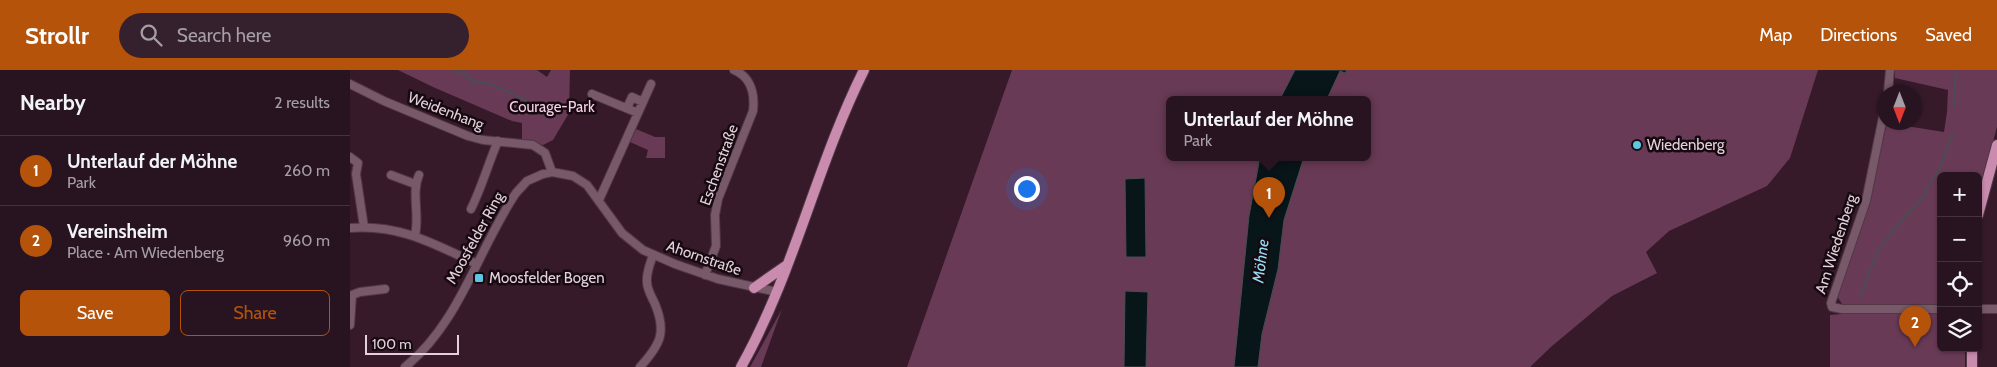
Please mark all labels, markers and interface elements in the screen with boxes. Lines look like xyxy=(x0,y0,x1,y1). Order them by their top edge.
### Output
search box xyxy=(119,13,469,58)
text: Strollr xyxy=(25,21,89,50)
icon: search xyxy=(137,21,165,49)
text: Search here xyxy=(177,24,271,47)
text: Map xyxy=(1759,24,1792,46)
text: Directions xyxy=(1820,24,1897,46)
text: Saved xyxy=(1925,24,1972,46)
north arrow xyxy=(1877,85,1922,130)
street label: Weidenhang xyxy=(405,88,487,134)
text: Nearby xyxy=(20,90,86,115)
text: 2 results xyxy=(274,93,330,112)
popup xyxy=(1166,96,1371,161)
park label: Courage-Park xyxy=(509,98,595,116)
text: Unterlauf der Möhne xyxy=(1183,108,1354,131)
street label: Eschenstraße xyxy=(696,122,742,208)
text: Park xyxy=(1183,131,1212,150)
place label: Wiedenberg xyxy=(1647,136,1725,154)
marker: Wiedenberg xyxy=(1631,139,1643,151)
text: Unterlauf der Möhne xyxy=(67,150,237,173)
text: 1 xyxy=(33,161,39,180)
text: 260 m xyxy=(284,161,330,180)
map controls xyxy=(1937,172,1982,352)
button: + xyxy=(1937,172,1982,217)
text: Park xyxy=(67,173,96,192)
your location xyxy=(1014,176,1040,202)
pin: 1 xyxy=(1253,177,1285,218)
street label: Moosfelder Ring xyxy=(442,188,508,287)
street label: Am Wiedenberg xyxy=(1811,192,1861,296)
button: − xyxy=(1937,217,1982,262)
text: Vereinsheim xyxy=(67,220,168,243)
text: 2 xyxy=(32,231,40,250)
text: 960 m xyxy=(283,231,330,250)
street label: Ahornstraße xyxy=(664,237,744,279)
water label: Möhne xyxy=(1248,238,1273,285)
text: Place · Am Wiedenberg xyxy=(67,243,224,262)
button: locate xyxy=(1937,262,1982,307)
place label: Moosfelder Bogen xyxy=(489,269,605,287)
marker: Moosfelder Bogen xyxy=(473,272,485,284)
button: Save xyxy=(20,290,170,336)
button: Share xyxy=(180,290,330,336)
pin: 2 xyxy=(1899,306,1931,347)
button: layers xyxy=(1937,307,1982,352)
scale bar xyxy=(365,332,459,355)
text: 100 m xyxy=(372,335,412,353)

